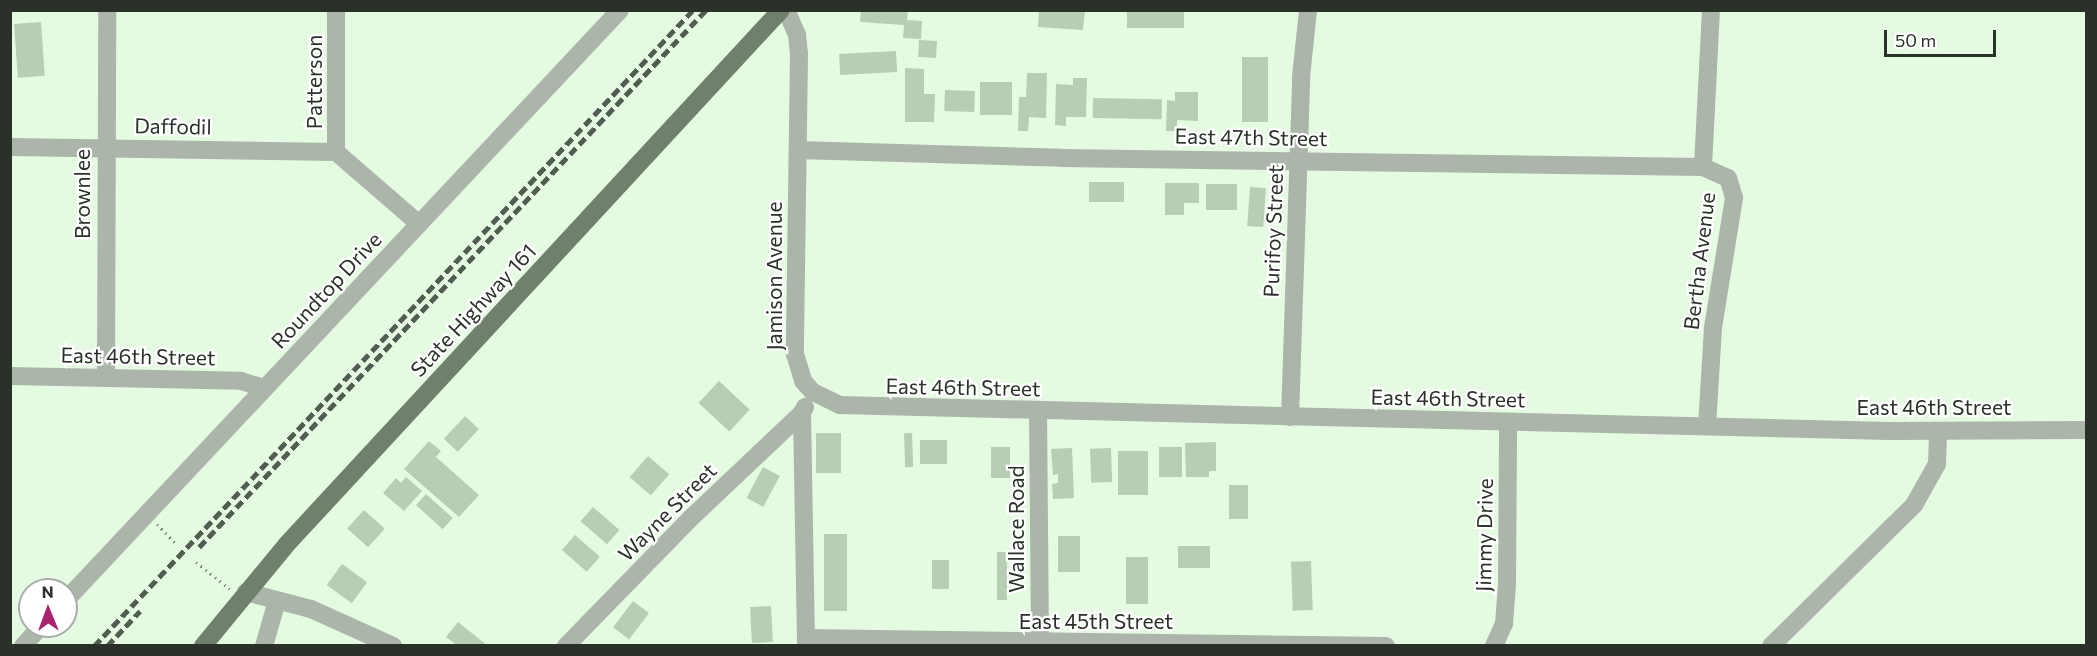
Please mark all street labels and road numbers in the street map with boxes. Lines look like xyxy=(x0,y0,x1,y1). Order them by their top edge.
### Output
street label: Patterson xyxy=(301,35,327,129)
street label: Daffodil xyxy=(134,113,212,139)
street label: East 47th Street xyxy=(1174,123,1328,151)
street label: Brownlee xyxy=(69,149,95,239)
street label: Purifoy Street xyxy=(1258,164,1288,298)
street label: Bertha Avenue xyxy=(1678,191,1720,331)
street label: Jamison Avenue xyxy=(761,202,787,350)
street label: Roundtop Drive xyxy=(266,227,386,353)
street label: State Highway 161 xyxy=(405,238,541,382)
street label: East 46th Street xyxy=(60,342,216,370)
street label: East 46th Street xyxy=(885,373,1041,401)
street label: East 46th Street xyxy=(1370,384,1526,412)
street label: East 46th Street xyxy=(1857,394,2011,420)
street label: Wayne Street xyxy=(613,458,721,566)
street label: Wallace Road xyxy=(1003,465,1029,593)
street label: Jimmy Drive xyxy=(1470,478,1498,592)
street label: East 45th Street xyxy=(1019,608,1173,634)

